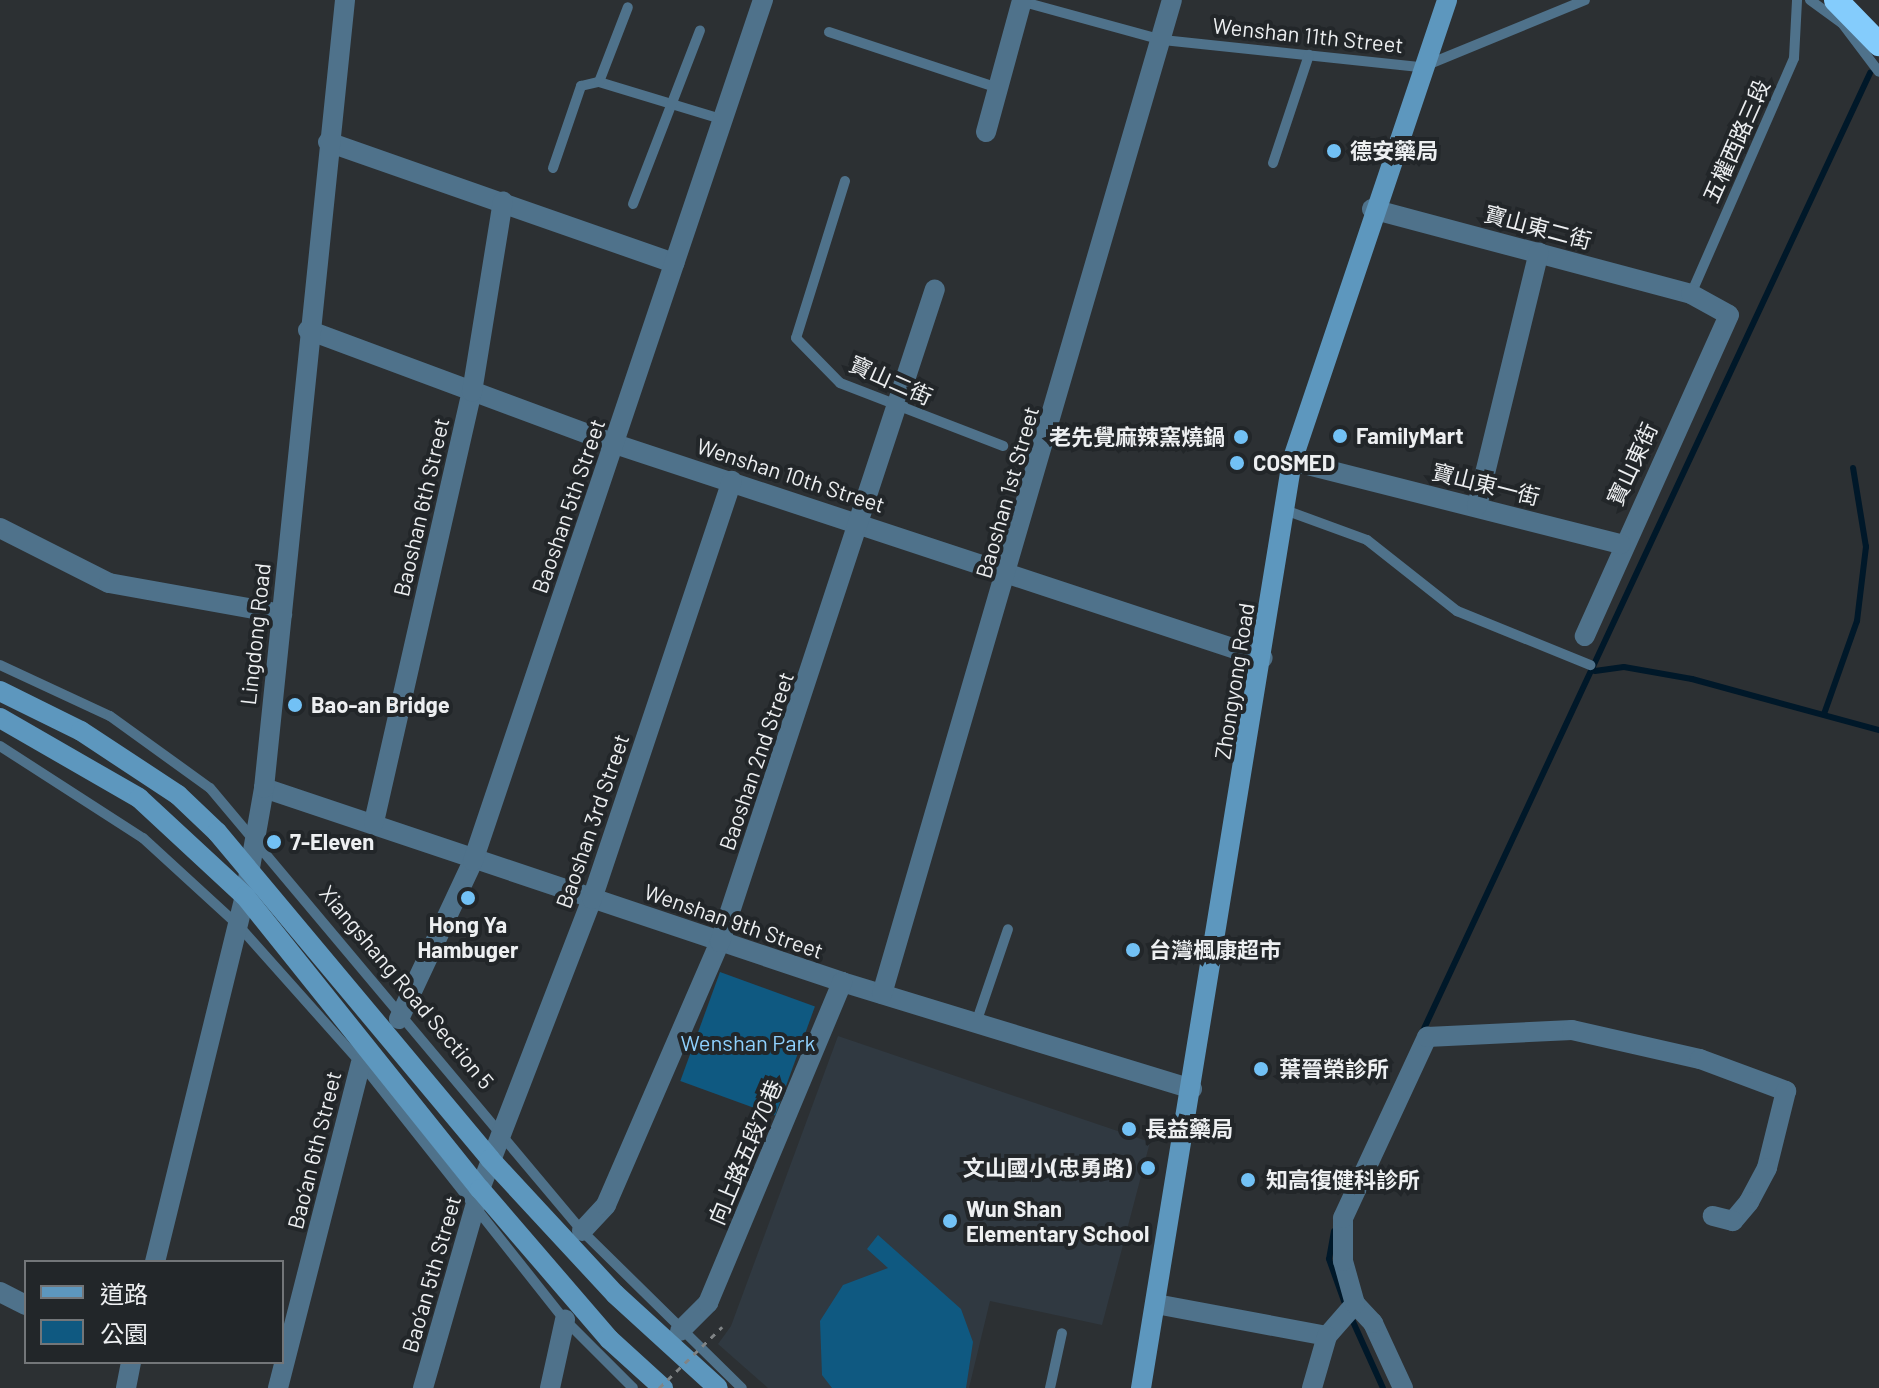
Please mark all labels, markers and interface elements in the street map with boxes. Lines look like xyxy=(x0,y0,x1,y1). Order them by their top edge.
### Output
street label: Wenshan 11th Street xyxy=(1211,12,1405,58)
street label: 五權西路三段 xyxy=(1697,75,1775,207)
place label: 德安藥局 xyxy=(1350,138,1438,164)
marker: 德安藥局 xyxy=(1325,142,1343,160)
street label: 寶山東二街 xyxy=(1481,200,1595,254)
street label: 寶山二街 xyxy=(845,350,937,410)
street label: Baoshan 1st Street xyxy=(970,403,1044,581)
street label: Baoshan 6th Street xyxy=(388,415,454,599)
street label: Baoshan 5th Street xyxy=(526,415,610,597)
street label: 寶山東街 xyxy=(1601,419,1663,509)
place label: FamilyMart xyxy=(1356,423,1464,449)
place label: 老先覺麻辣窯燒鍋 xyxy=(1049,424,1225,450)
marker: FamilyMart xyxy=(1331,427,1349,445)
marker: 老先覺麻辣窯燒鍋 xyxy=(1232,428,1250,446)
street label: Wenshan 10th Street xyxy=(694,432,888,518)
place label: COSMED xyxy=(1253,450,1335,476)
marker: COSMED xyxy=(1228,454,1246,472)
street label: 寶山東一街 xyxy=(1429,458,1543,510)
street label: Lingdong Road xyxy=(234,562,276,706)
street label: Zhongyong Road xyxy=(1209,601,1259,761)
street label: Baoshan 2nd Street xyxy=(713,668,799,854)
place label: Bao-an Bridge xyxy=(311,692,450,718)
marker: Bao-an Bridge xyxy=(286,696,304,714)
street label: Baoshan 3rd Street xyxy=(550,730,634,912)
place label: 7-Eleven xyxy=(290,829,374,855)
marker: 7-Eleven xyxy=(265,833,283,851)
street label: Wenshan 9th Street xyxy=(641,878,827,964)
street label: Xiangshang Road Section 5 xyxy=(314,880,500,1094)
marker: Hong Ya Hambuger xyxy=(459,889,477,907)
place label: Hong Ya Hambuger xyxy=(418,911,518,962)
place label: 台灣楓康超市 xyxy=(1149,937,1281,963)
marker: 台灣楓康超市 xyxy=(1124,941,1142,959)
park label: Wenshan Park xyxy=(681,1030,815,1056)
place label: 葉晉榮診所 xyxy=(1279,1056,1389,1082)
marker: 葉晉榮診所 xyxy=(1250,1058,1272,1080)
street label: Bao’an 6th Street xyxy=(282,1068,346,1232)
street label: 向上路五段70巷 xyxy=(703,1076,787,1228)
place label: 長益藥局 xyxy=(1145,1116,1233,1142)
marker: 長益藥局 xyxy=(1120,1120,1138,1138)
place label: 文山國小(忠勇路) xyxy=(963,1155,1132,1181)
marker: 文山國小(忠勇路) xyxy=(1139,1159,1157,1177)
place label: 知高復健科診所 xyxy=(1266,1167,1420,1193)
marker: 知高復健科診所 xyxy=(1237,1169,1259,1191)
street label: Bao’an 5th Street xyxy=(396,1193,466,1355)
place label: Wun Shan Elementary School xyxy=(966,1195,1149,1246)
marker: Wun Shan Elementary School xyxy=(941,1212,959,1230)
legend xyxy=(24,1260,284,1364)
text: 道路 xyxy=(100,1279,148,1308)
text: 公園 xyxy=(100,1319,148,1348)

